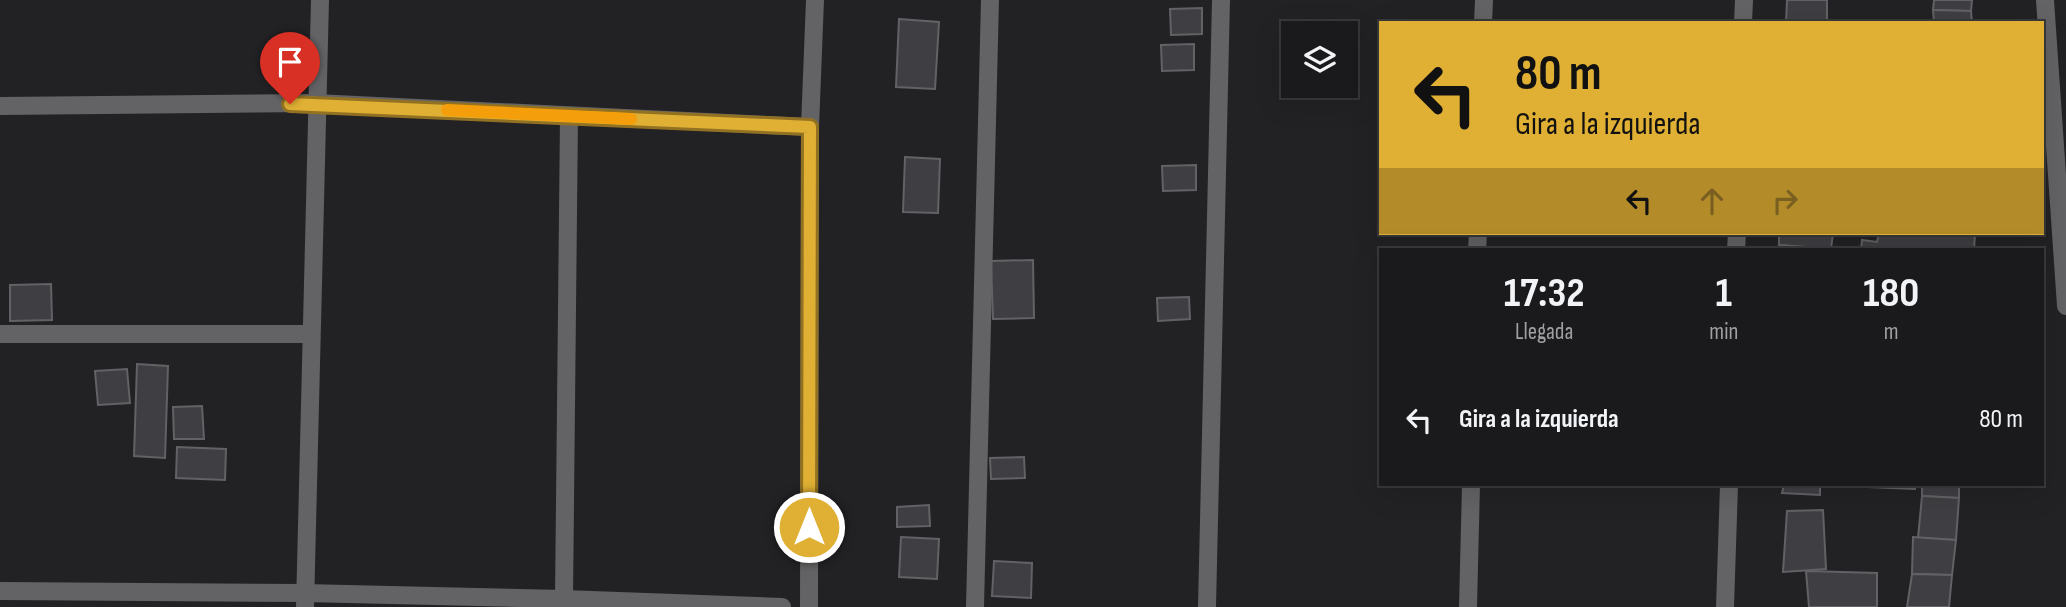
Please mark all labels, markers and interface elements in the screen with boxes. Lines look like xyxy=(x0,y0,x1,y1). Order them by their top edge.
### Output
map controls xyxy=(1281,21,1358,98)
button: layers xyxy=(1281,21,1358,98)
pin xyxy=(260,32,320,104)
icon: arrive xyxy=(271,43,309,81)
text: 80 m xyxy=(1515,45,1602,104)
icon: left xyxy=(1400,49,1491,140)
text: Gira a la izquierda xyxy=(1515,105,1701,144)
icon: left xyxy=(1620,182,1658,220)
icon: ahead xyxy=(1693,182,1731,220)
icon: right xyxy=(1766,182,1804,220)
text: 17:32 xyxy=(1504,268,1585,319)
text: 1 xyxy=(1716,268,1732,319)
text: 180 xyxy=(1863,268,1919,319)
text: Llegada xyxy=(1515,318,1573,346)
text: min xyxy=(1709,318,1738,346)
text: m xyxy=(1884,318,1899,346)
icon: left xyxy=(1400,401,1438,439)
text: Gira a la izquierda xyxy=(1459,404,1619,435)
text: 80 m xyxy=(1979,404,2023,435)
position arrow xyxy=(772,490,846,564)

